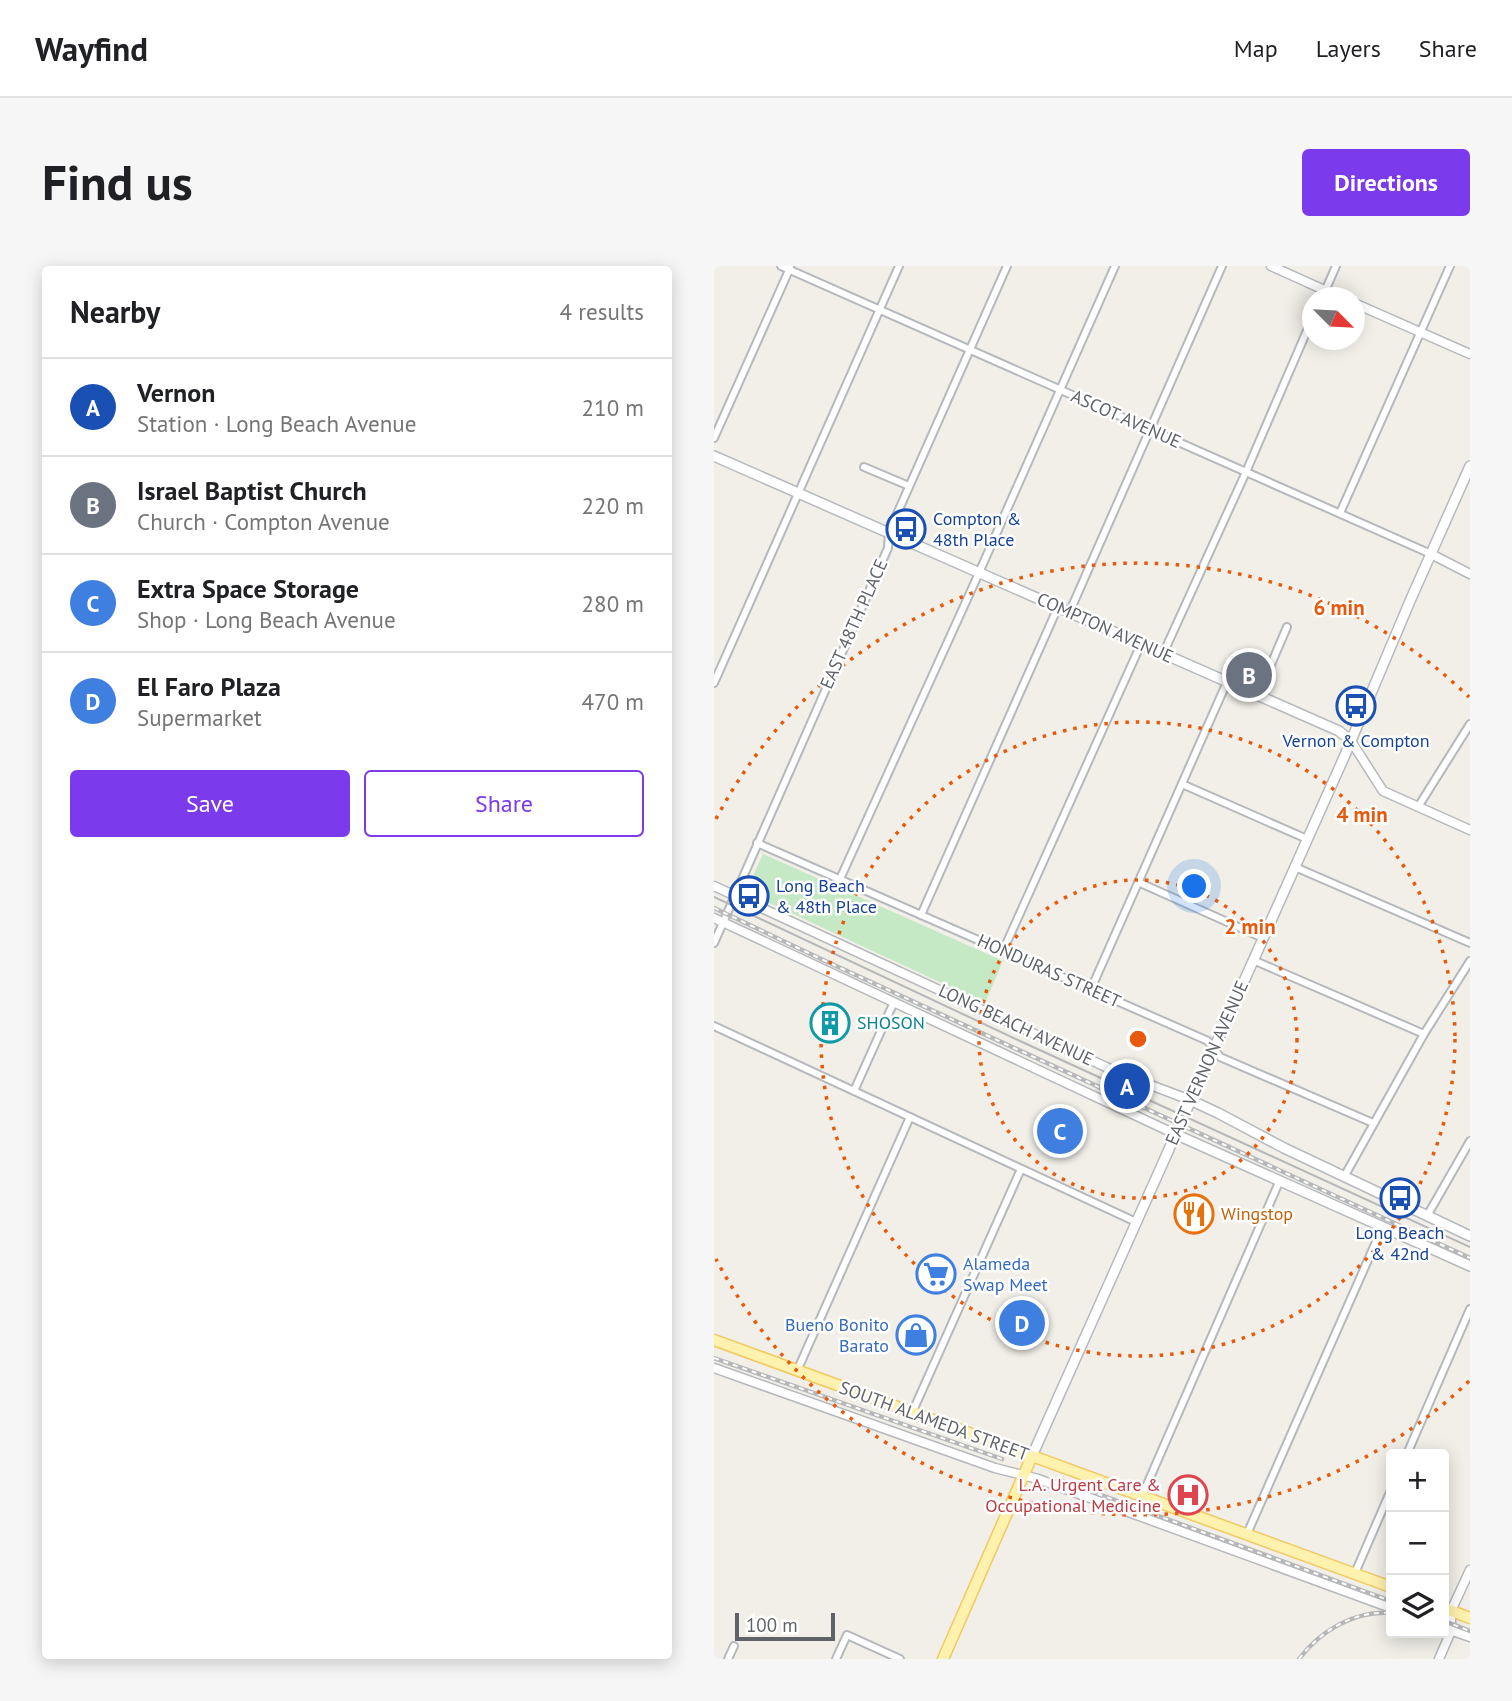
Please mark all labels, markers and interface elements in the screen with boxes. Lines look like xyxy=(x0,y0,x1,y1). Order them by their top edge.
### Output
text: Wayfind xyxy=(35,27,148,70)
text: Map xyxy=(1234,33,1278,64)
text: Layers xyxy=(1316,33,1381,64)
text: Share xyxy=(1419,33,1477,64)
button: Directions xyxy=(1302,149,1470,216)
text: Find us xyxy=(42,150,193,214)
north arrow xyxy=(1302,287,1365,350)
text: Nearby xyxy=(70,292,160,331)
text: 4 results xyxy=(560,297,644,326)
text: Vernon xyxy=(137,376,215,409)
street label: ASCOT AVENUE xyxy=(1068,384,1185,453)
text: A xyxy=(86,393,100,422)
text: 210 m xyxy=(582,393,644,422)
text: Station · Long Beach Avenue xyxy=(137,409,416,438)
text: Israel Baptist Church xyxy=(137,474,367,507)
text: B xyxy=(86,491,100,520)
text: 220 m xyxy=(582,491,644,520)
text: Church · Compton Avenue xyxy=(137,507,390,536)
place label: Compton & 48th Place xyxy=(933,507,1022,551)
bus stop icon: Compton & 48th Place xyxy=(885,508,927,550)
street label: EAST 48TH PLACE xyxy=(815,555,892,692)
text: Extra Space Storage xyxy=(137,572,359,605)
street label: COMPTON AVENUE xyxy=(1033,587,1177,668)
text: C xyxy=(87,589,99,618)
text: 280 m xyxy=(582,589,644,618)
text: 6 min xyxy=(1313,594,1365,621)
text: Shop · Long Beach Avenue xyxy=(137,605,396,634)
pin: B xyxy=(1226,649,1272,701)
text: El Faro Plaza xyxy=(137,670,281,703)
bus stop icon: Vernon & Compton xyxy=(1335,685,1377,727)
text: D xyxy=(86,687,100,716)
text: 470 m xyxy=(582,687,644,716)
text: Supermarket xyxy=(137,703,262,732)
place label: Vernon & Compton xyxy=(1281,729,1430,752)
button: Save xyxy=(70,770,350,837)
button: Share xyxy=(364,770,644,837)
text: 4 min xyxy=(1336,801,1388,828)
your location xyxy=(1177,869,1211,903)
place label: Long Beach & 48th Place xyxy=(776,874,877,918)
bus stop icon: Long Beach & 48th Place xyxy=(728,875,770,917)
text: 2 min xyxy=(1224,913,1276,940)
street label: HONDURAS STREET xyxy=(974,929,1125,1013)
street label: EAST VERNON AVENUE xyxy=(1160,977,1253,1149)
street label: LONG BEACH AVENUE xyxy=(935,979,1097,1071)
building icon: SHOSON xyxy=(809,1002,851,1044)
place label: SHOSON xyxy=(857,1011,925,1034)
centre of rings xyxy=(1126,1027,1150,1051)
pin: A xyxy=(1104,1060,1150,1112)
pin: C xyxy=(1037,1105,1083,1157)
bus stop icon: Long Beach & 42nd xyxy=(1379,1177,1421,1219)
restaurant icon: Wingstop xyxy=(1173,1193,1215,1235)
place label: Wingstop xyxy=(1221,1202,1293,1225)
place label: Long Beach & 42nd xyxy=(1356,1221,1444,1265)
place label: Alameda Swap Meet xyxy=(963,1252,1048,1296)
supermarket icon: Alameda Swap Meet xyxy=(915,1253,957,1295)
pin: D xyxy=(999,1297,1045,1349)
place label: Bueno Bonito Barato xyxy=(785,1313,889,1357)
shop icon: Bueno Bonito Barato xyxy=(895,1314,937,1356)
street label: SOUTH ALAMEDA STREET xyxy=(836,1376,1032,1465)
map controls xyxy=(1386,1449,1449,1638)
button: + xyxy=(1386,1449,1449,1512)
place label: L.A. Urgent Care & Occupational Medicine xyxy=(985,1473,1161,1517)
hospital icon: L.A. Urgent Care & Occupational Medicine xyxy=(1167,1474,1209,1516)
button: − xyxy=(1386,1512,1449,1575)
button: layers xyxy=(1386,1575,1449,1638)
scale bar xyxy=(735,1610,835,1642)
text: 100 m xyxy=(746,1613,798,1637)

